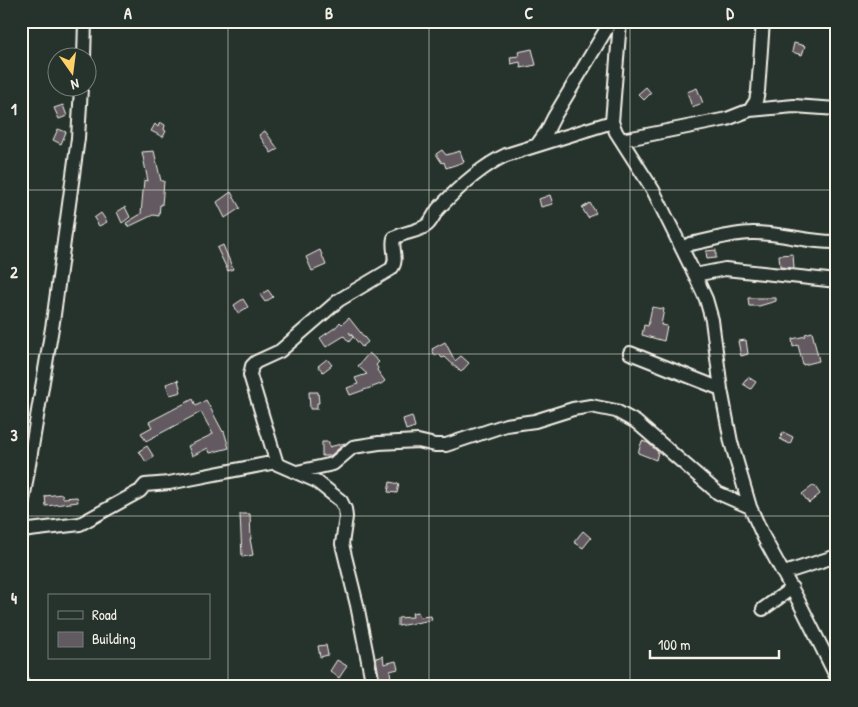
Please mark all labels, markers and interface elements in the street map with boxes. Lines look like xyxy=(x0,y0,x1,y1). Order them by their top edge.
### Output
text: A xyxy=(124,2,132,24)
text: B xyxy=(325,2,333,24)
text: C xyxy=(525,2,534,24)
text: D xyxy=(726,2,734,24)
north arrow xyxy=(48,48,98,98)
text: N xyxy=(69,75,81,95)
text: 1 xyxy=(11,98,17,120)
text: 2 xyxy=(10,261,18,283)
text: 3 xyxy=(10,424,18,446)
text: 4 xyxy=(11,587,17,609)
legend xyxy=(48,594,210,660)
text: Road xyxy=(92,604,117,625)
scale bar xyxy=(650,627,779,659)
text: Building xyxy=(92,628,136,649)
text: 100 m xyxy=(658,634,691,655)

